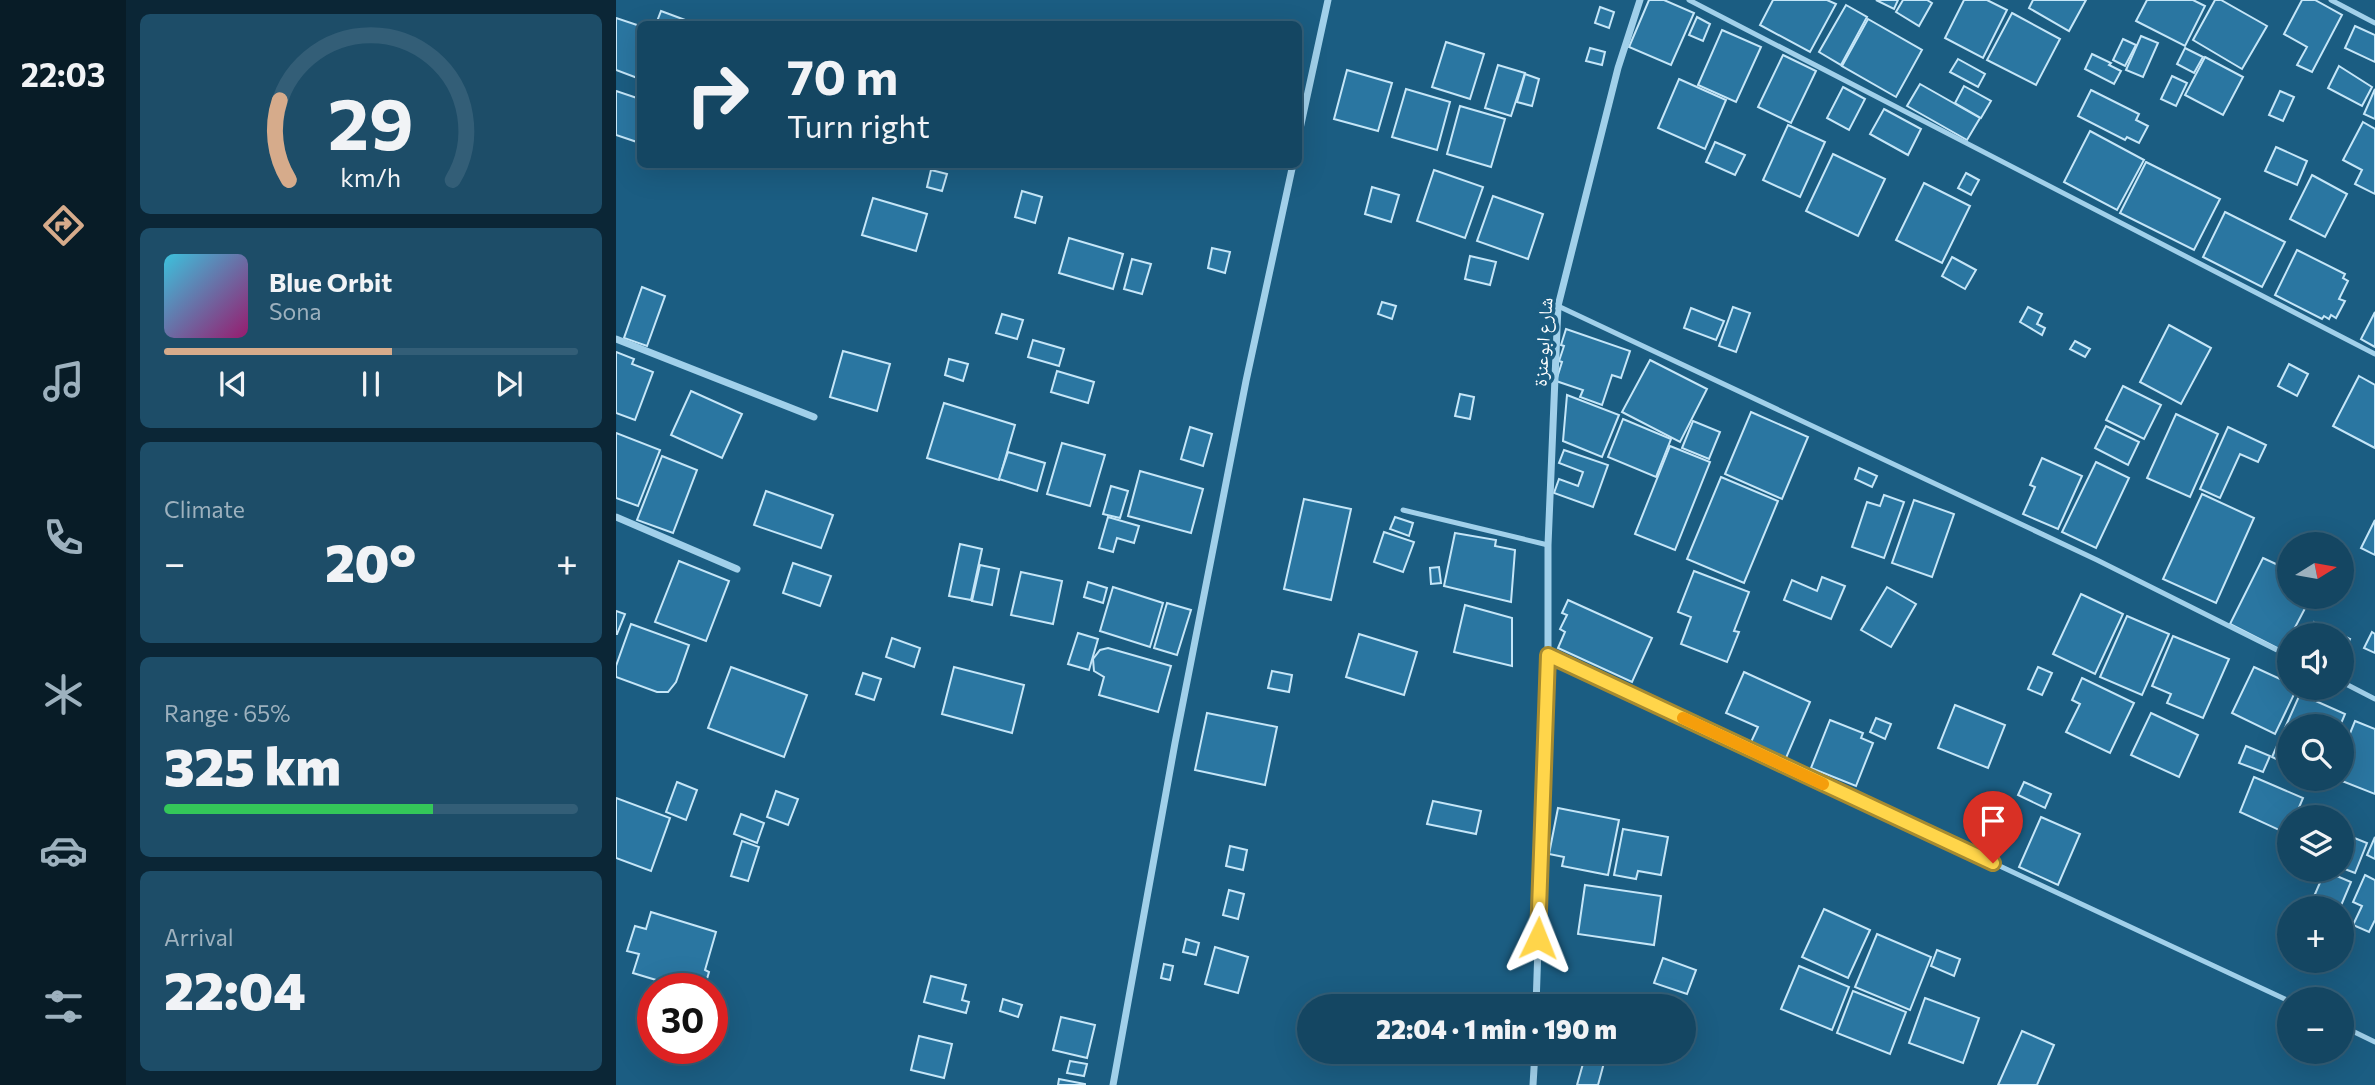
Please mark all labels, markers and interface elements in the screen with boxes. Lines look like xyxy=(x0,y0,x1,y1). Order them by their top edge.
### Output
text: 70 m xyxy=(787,45,898,105)
icon: right xyxy=(672,49,763,140)
text: 22:03 xyxy=(21,54,105,94)
text: 29 xyxy=(328,76,414,165)
text: Turn right xyxy=(787,105,930,145)
text: km/h xyxy=(341,162,401,192)
icon: directions xyxy=(39,201,88,250)
text: Blue Orbit xyxy=(269,266,392,297)
text: Sona xyxy=(269,297,321,325)
street label: شارع ابوعنزة xyxy=(1527,297,1558,387)
icon: music xyxy=(39,357,88,406)
icon: previous xyxy=(214,365,252,403)
icon: pause xyxy=(352,365,390,403)
icon: next xyxy=(490,365,528,403)
text: Climate xyxy=(164,495,245,523)
icon: phone xyxy=(39,513,88,562)
text: 20° xyxy=(325,529,416,593)
north arrow xyxy=(2277,532,2354,609)
map controls xyxy=(2277,532,2354,1064)
text: − xyxy=(164,538,186,585)
text: + xyxy=(556,538,578,585)
button: sound xyxy=(2277,623,2354,700)
icon: climate xyxy=(39,670,88,719)
text: Range · 65% xyxy=(164,699,291,727)
button: search xyxy=(2277,714,2354,791)
text: 325 km xyxy=(164,733,341,797)
pin xyxy=(1963,791,2023,863)
icon: arrive xyxy=(1974,802,2012,840)
button: layers xyxy=(2277,805,2354,882)
icon: car xyxy=(39,826,88,875)
button: + xyxy=(2277,896,2354,973)
position arrow xyxy=(1501,901,1575,975)
text: Arrival xyxy=(164,923,234,951)
text: 22:04 xyxy=(164,957,306,1021)
speed limit sign: 30 xyxy=(637,973,728,1064)
icon: filters xyxy=(39,982,88,1031)
button: − xyxy=(2277,987,2354,1064)
text: 22:04 · 1 min · 190 m xyxy=(1376,1013,1617,1044)

